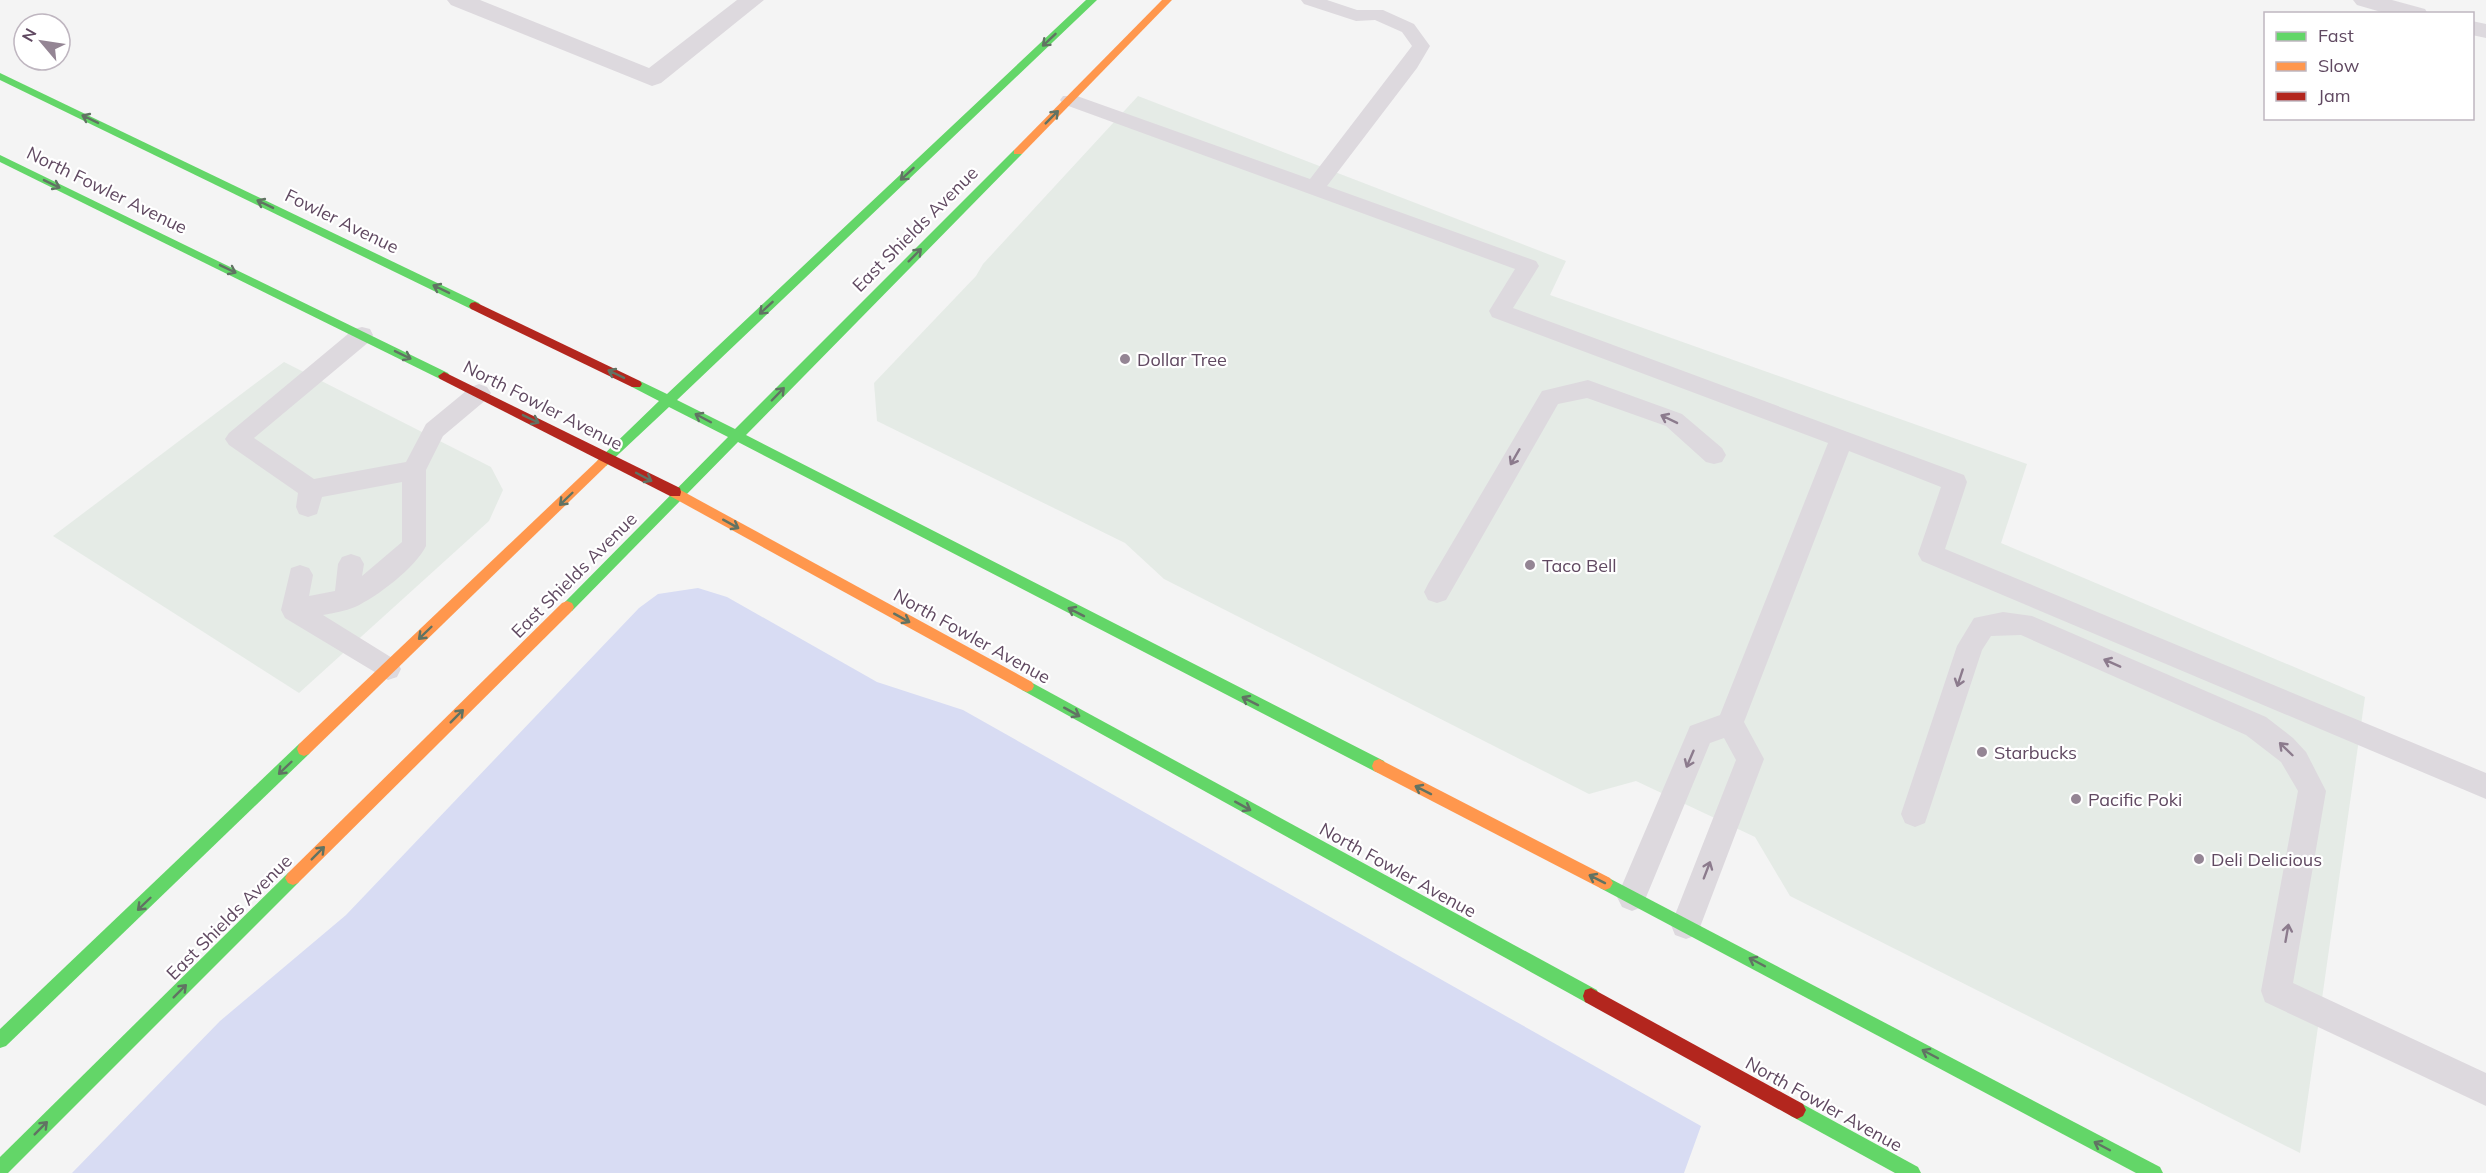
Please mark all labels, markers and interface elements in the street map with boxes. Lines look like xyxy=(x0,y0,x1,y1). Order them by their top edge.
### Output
north arrow xyxy=(12,12,72,72)
legend xyxy=(2264,12,2474,120)
text: Fast xyxy=(2318,24,2354,47)
text: N xyxy=(17,25,41,45)
one-way arrow xyxy=(1042,33,1057,47)
text: Slow xyxy=(2318,54,2360,77)
text: Jam xyxy=(2318,84,2351,107)
one-way arrow xyxy=(1045,110,1060,125)
one-way arrow xyxy=(81,113,99,125)
street label: North Fowler Avenue xyxy=(23,141,191,239)
street label: East Shields Avenue xyxy=(847,161,983,297)
one-way arrow xyxy=(900,167,915,181)
one-way arrow xyxy=(43,179,61,191)
street label: Fowler Avenue xyxy=(281,184,403,258)
one-way arrow xyxy=(257,198,275,210)
one-way arrow xyxy=(907,248,922,263)
one-way arrow xyxy=(219,263,237,275)
one-way arrow xyxy=(432,283,450,294)
one-way arrow xyxy=(758,301,773,315)
place label: Dollar Tree xyxy=(1137,348,1227,371)
one-way arrow xyxy=(393,350,411,362)
marker: Dollar Tree xyxy=(1118,352,1132,366)
street label: North Fowler Avenue xyxy=(459,355,627,455)
one-way arrow xyxy=(608,368,626,379)
one-way arrow xyxy=(770,387,784,402)
one-way arrow xyxy=(694,412,712,423)
one-way arrow xyxy=(522,413,540,425)
one-way arrow xyxy=(1660,413,1678,424)
one-way arrow xyxy=(1509,448,1521,465)
one-way arrow xyxy=(635,471,652,483)
one-way arrow xyxy=(559,491,574,506)
street label: East Shields Avenue xyxy=(506,507,642,643)
one-way arrow xyxy=(722,518,739,530)
place label: Taco Bell xyxy=(1542,554,1617,577)
marker: Taco Bell xyxy=(1523,558,1537,572)
street label: North Fowler Avenue xyxy=(890,583,1054,689)
one-way arrow xyxy=(1067,605,1085,617)
one-way arrow xyxy=(892,613,910,624)
one-way arrow xyxy=(418,626,433,640)
one-way arrow xyxy=(2103,657,2121,668)
one-way arrow xyxy=(1953,668,1964,687)
one-way arrow xyxy=(1241,694,1259,706)
one-way arrow xyxy=(1063,707,1081,718)
one-way arrow xyxy=(449,709,464,723)
place label: Starbucks xyxy=(1994,741,2077,764)
one-way arrow xyxy=(2278,741,2293,756)
marker: Starbucks xyxy=(1975,745,1989,759)
one-way arrow xyxy=(1684,749,1695,768)
one-way arrow xyxy=(277,761,292,776)
one-way arrow xyxy=(1415,783,1433,795)
place label: Pacific Poki xyxy=(2088,788,2182,811)
marker: Pacific Poki xyxy=(2069,792,2083,806)
one-way arrow xyxy=(1234,801,1252,812)
street label: North Fowler Avenue xyxy=(1316,817,1480,923)
one-way arrow xyxy=(311,846,326,861)
place label: Deli Delicious xyxy=(2211,848,2322,871)
street label: East Shields Avenue xyxy=(161,849,297,985)
marker: Deli Delicious xyxy=(2192,852,2206,866)
one-way arrow xyxy=(1702,861,1713,880)
one-way arrow xyxy=(1588,872,1606,884)
one-way arrow xyxy=(137,897,152,911)
one-way arrow xyxy=(2281,924,2292,943)
one-way arrow xyxy=(1749,956,1767,968)
one-way arrow xyxy=(172,983,187,998)
one-way arrow xyxy=(1921,1048,1939,1059)
street label: North Fowler Avenue xyxy=(1742,1051,1906,1157)
one-way arrow xyxy=(34,1120,49,1135)
one-way arrow xyxy=(2093,1139,2111,1151)

